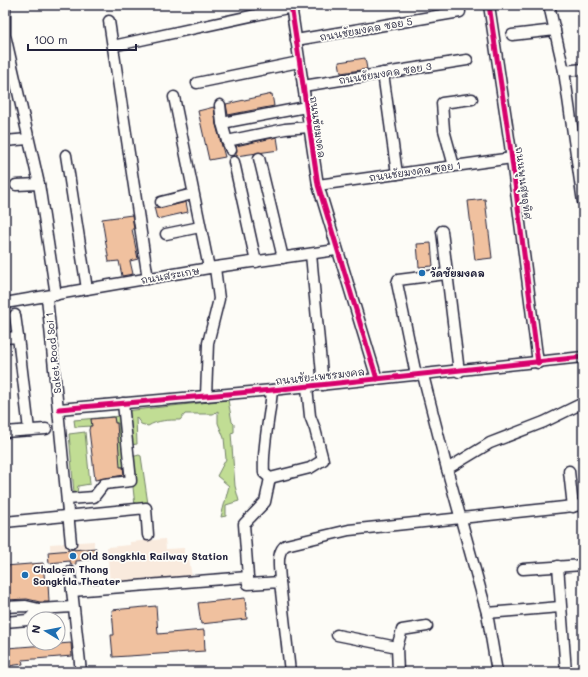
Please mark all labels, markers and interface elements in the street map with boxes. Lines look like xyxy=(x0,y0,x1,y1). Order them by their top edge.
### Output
street label: ถนนชัยมงคล ซอย 5 xyxy=(318,14,414,44)
scale bar xyxy=(28,26,136,52)
text: 100 m xyxy=(34,31,68,47)
street label: ถนนชัยมงคล ซอย 3 xyxy=(337,59,433,87)
street label: ถนนชัยมงคล xyxy=(307,95,329,159)
street label: ถนนพูนสุขอุทิศ xyxy=(512,146,535,220)
street label: ถนนชัยมงคล ซอย 1 xyxy=(368,158,462,184)
street label: ถนนสระเกษ xyxy=(140,263,201,287)
place label: วัดชัยมงคล xyxy=(430,266,485,280)
marker: วัดชัยมงคล xyxy=(417,268,427,278)
street label: Saket Road Soi 1 xyxy=(42,312,64,394)
street label: ถนนชัย-เพชรมงคล xyxy=(275,364,365,388)
place label: Old Songkhla Railway Station xyxy=(81,549,228,563)
marker: Old Songkhla Railway Station xyxy=(68,551,78,561)
place label: Chaloem Thong Songkhla Theater xyxy=(33,562,120,588)
marker: Chaloem Thong Songkhla Theater xyxy=(20,570,30,580)
north arrow xyxy=(26,611,66,651)
text: N xyxy=(28,624,44,635)

